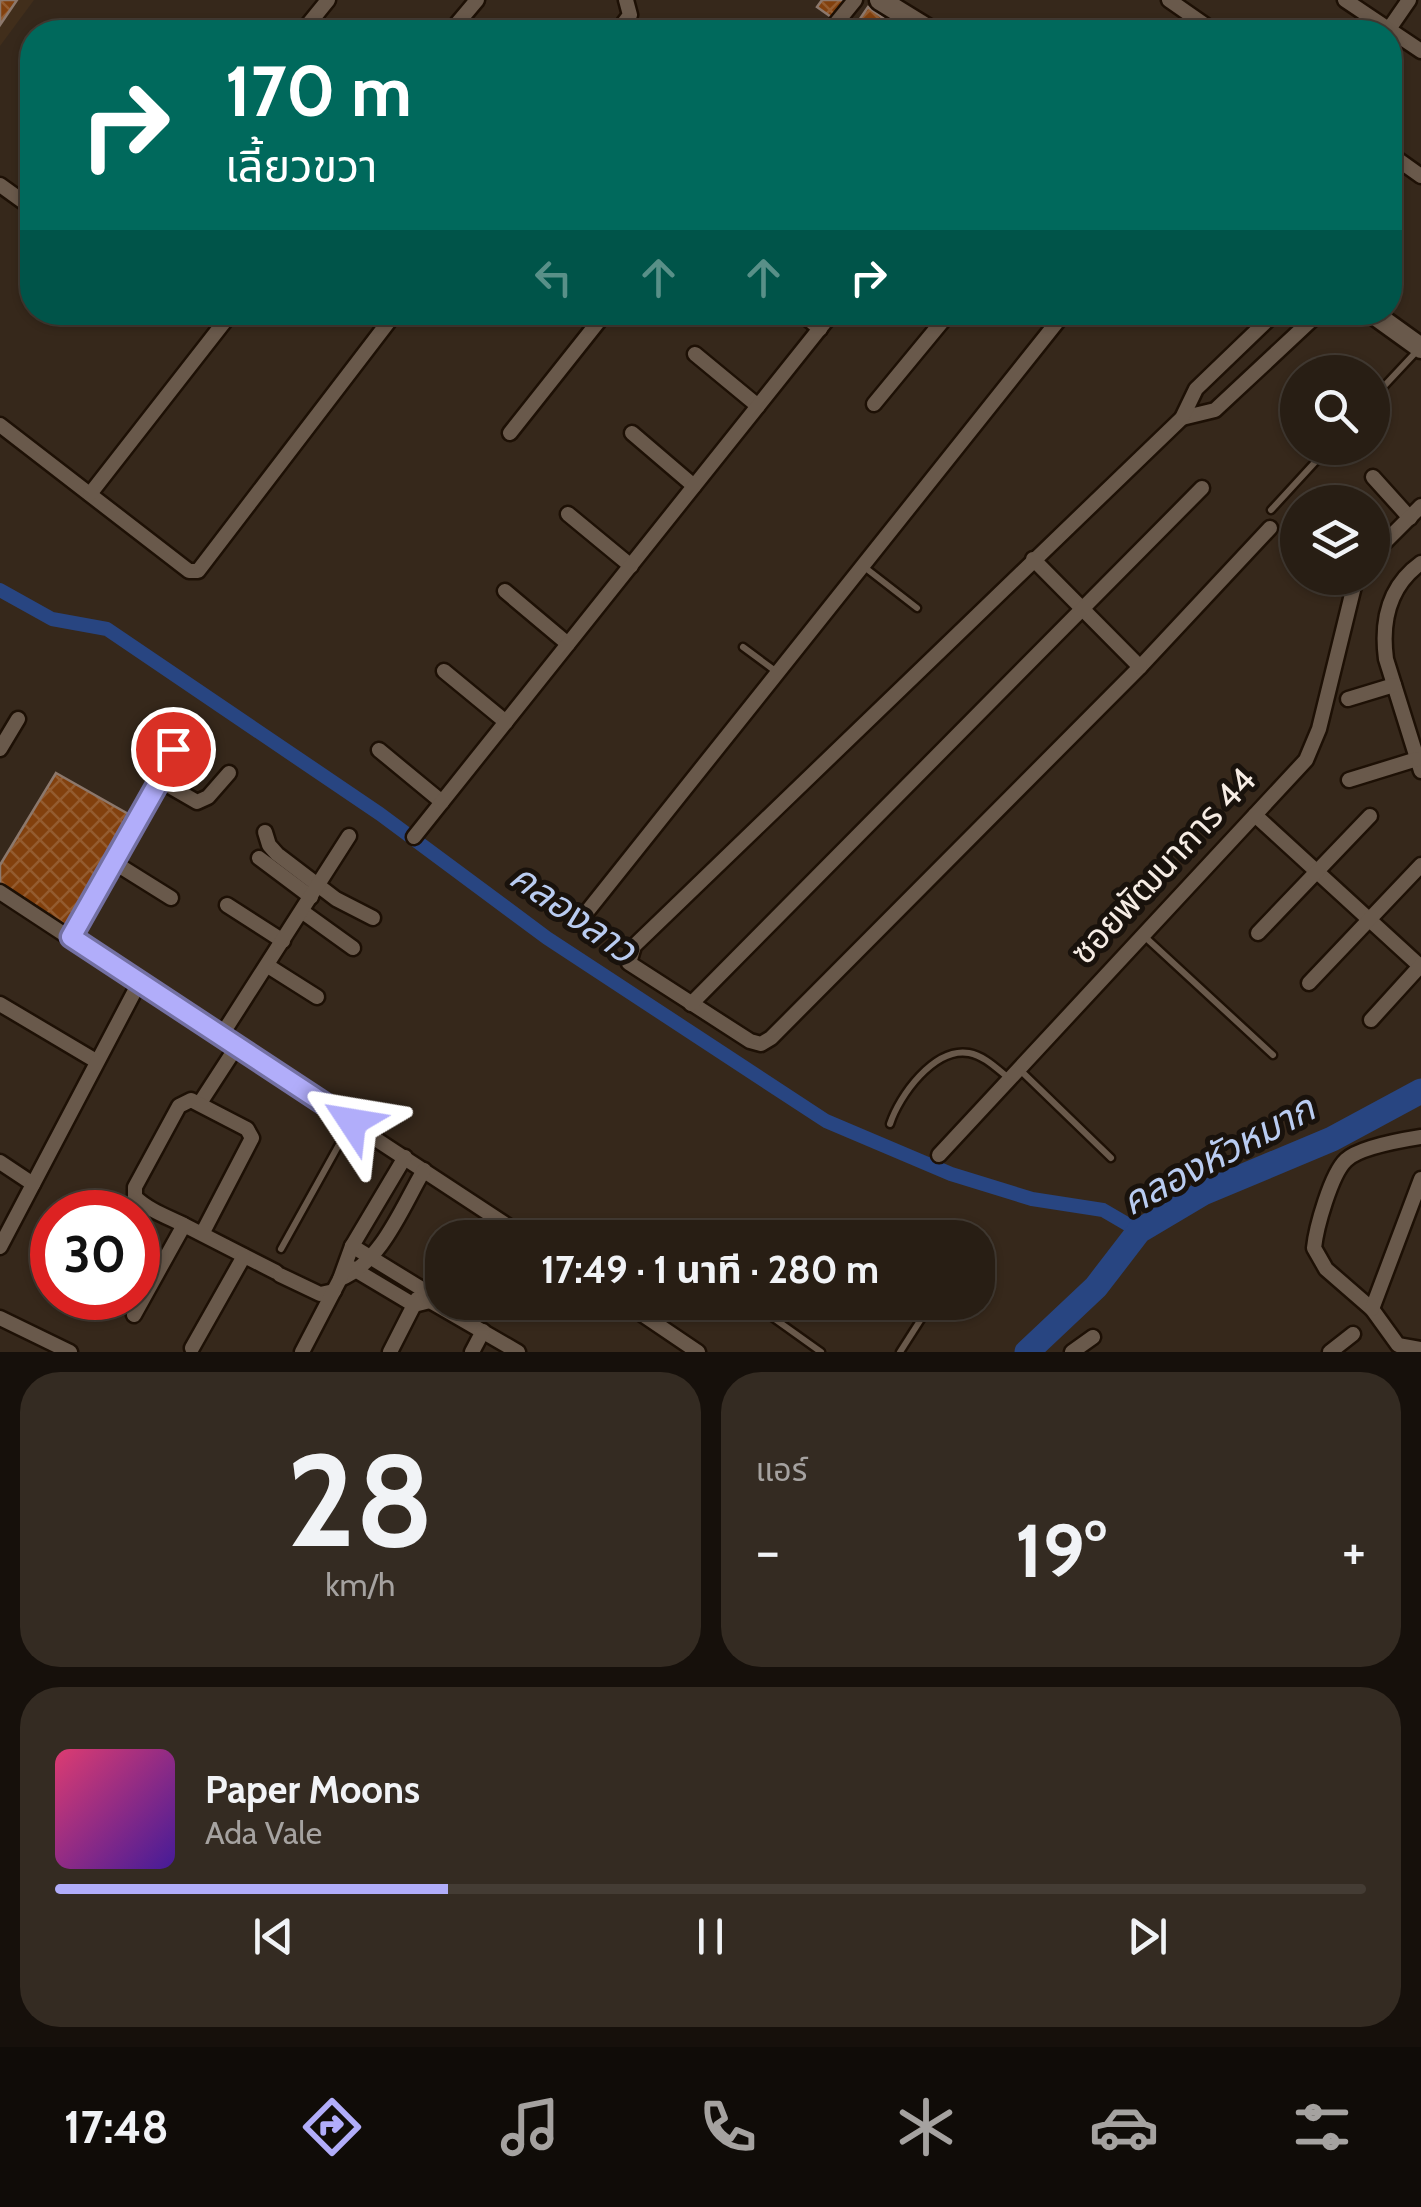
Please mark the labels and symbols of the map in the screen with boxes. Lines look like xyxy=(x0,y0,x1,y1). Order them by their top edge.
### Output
pin xyxy=(131,707,216,792)
street label: ซอยพัฒนาการ 44 xyxy=(1061,759,1264,973)
water label: คลองลาว xyxy=(501,852,646,974)
position arrow xyxy=(300,1070,404,1174)
water label: คลองหัวหมาก xyxy=(1113,1083,1323,1225)
speed limit sign: 30 xyxy=(30,1190,160,1320)

